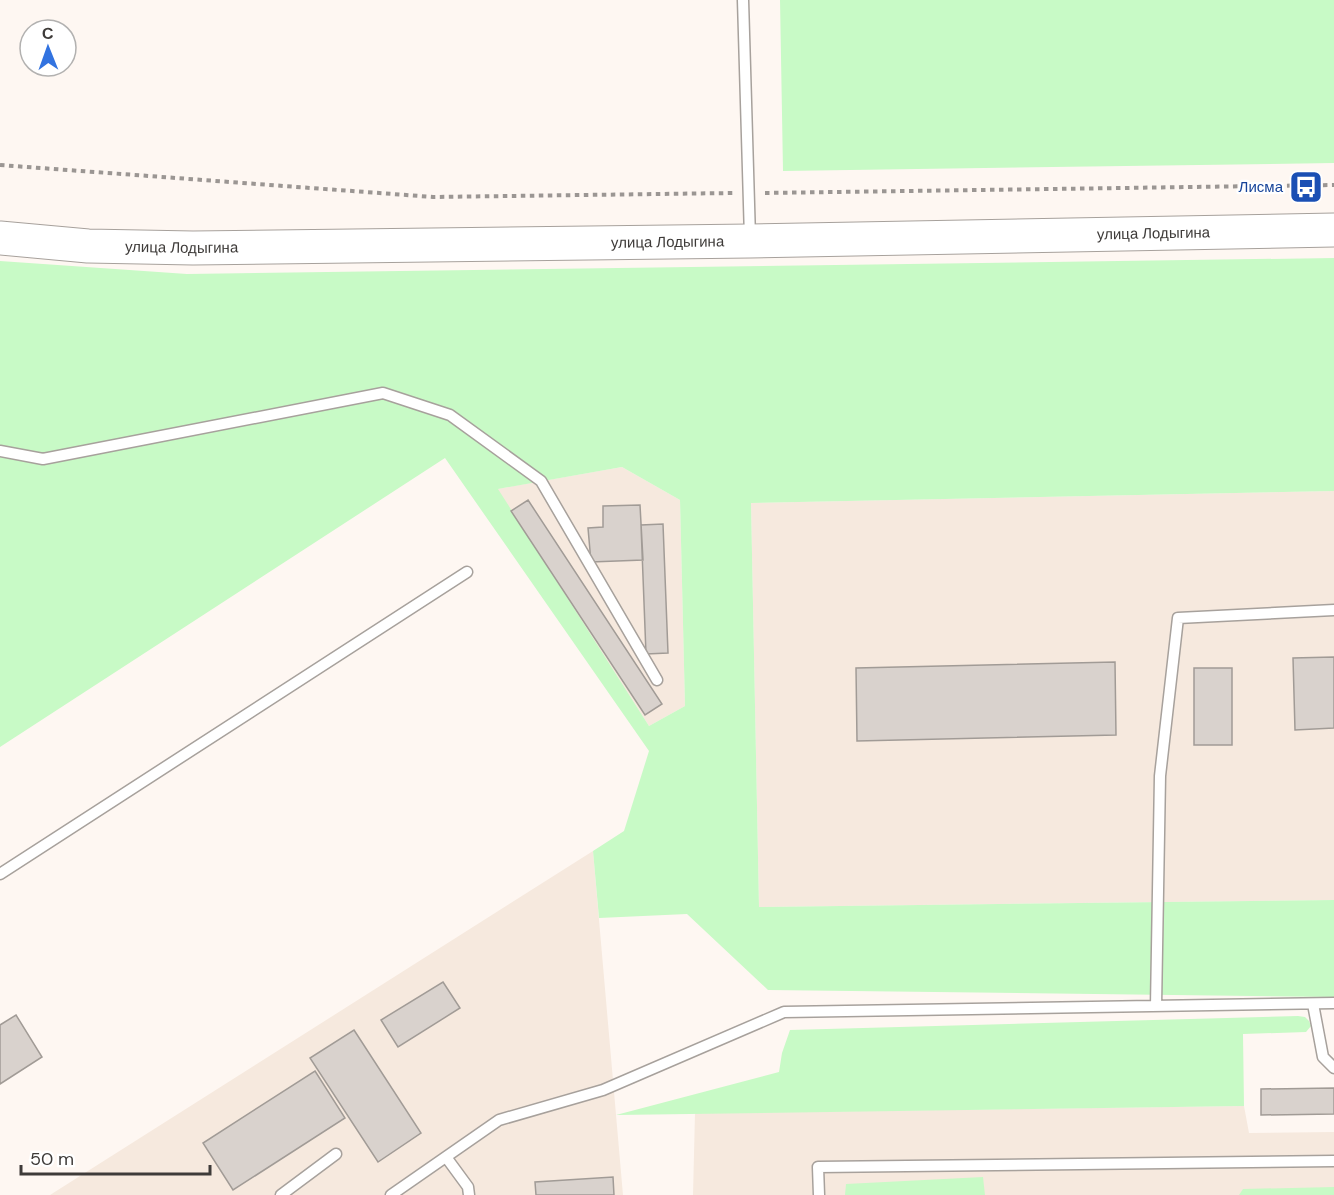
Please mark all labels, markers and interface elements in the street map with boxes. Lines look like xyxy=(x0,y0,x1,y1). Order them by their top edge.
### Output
north arrow xyxy=(18,18,78,78)
text: С xyxy=(42,23,54,44)
bus stop icon: Лисма xyxy=(1288,169,1324,205)
place label: Лисма xyxy=(1239,177,1284,197)
street label: улица Лодыгина xyxy=(1097,222,1211,244)
street label: улица Лодыгина xyxy=(611,231,725,253)
street label: улица Лодыгина xyxy=(125,237,239,258)
scale bar xyxy=(21,1138,210,1176)
text: 50 m xyxy=(30,1147,74,1171)

